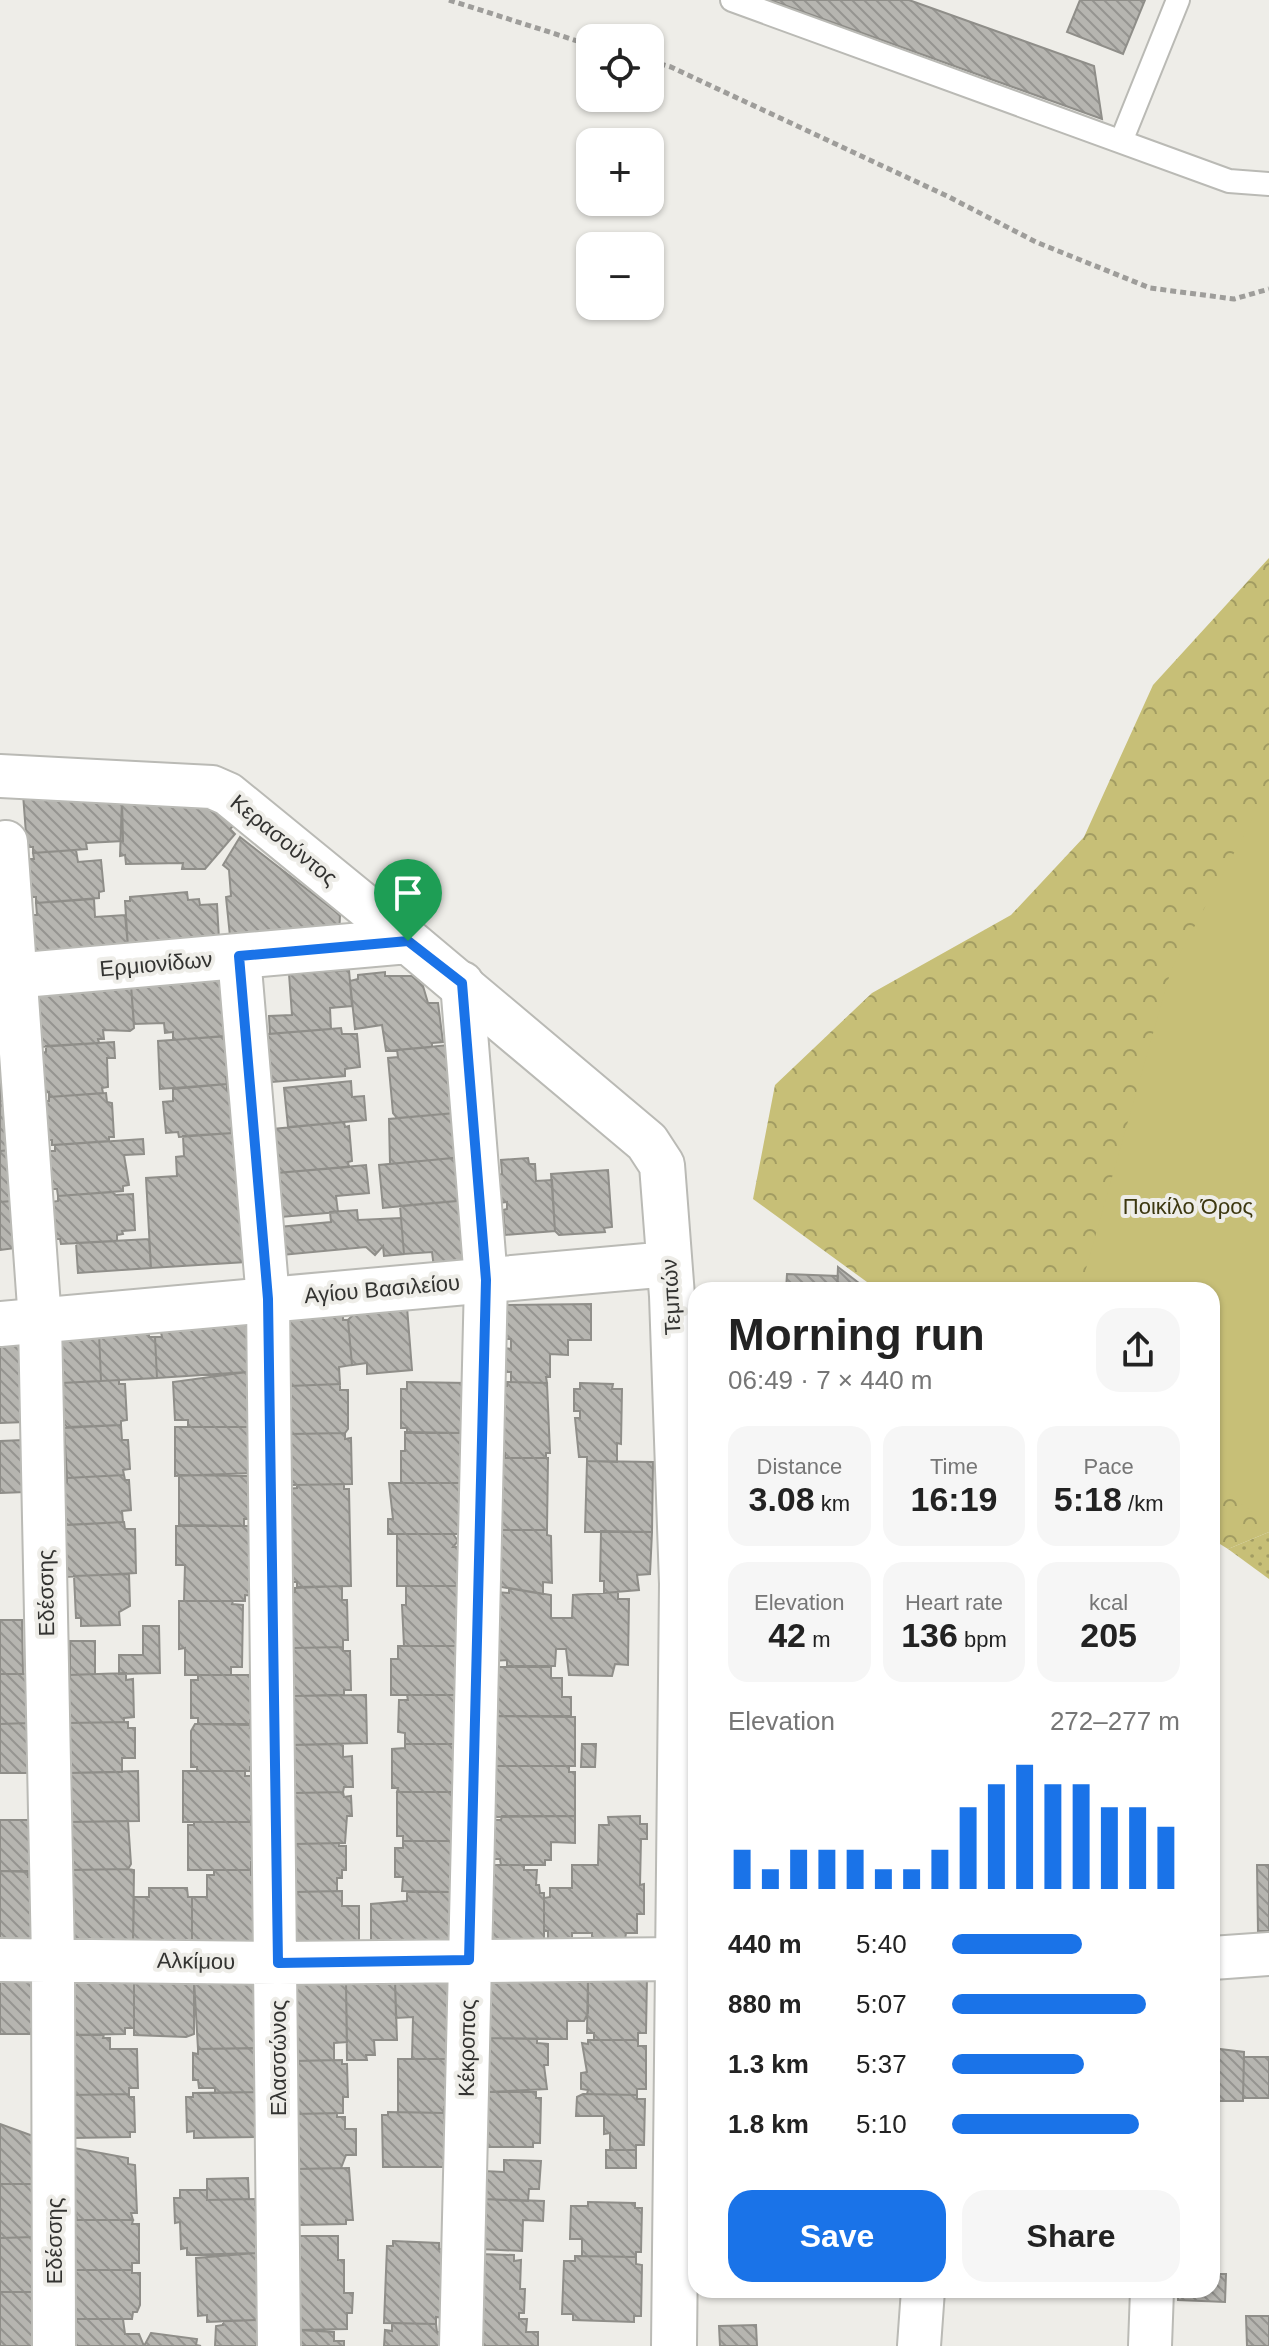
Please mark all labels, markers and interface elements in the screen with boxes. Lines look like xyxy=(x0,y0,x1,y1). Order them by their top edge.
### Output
map controls xyxy=(576,24,664,320)
button: locate xyxy=(576,24,664,112)
button: + xyxy=(576,128,664,216)
button: − xyxy=(576,232,664,320)
street label: Κερασούντος xyxy=(226,789,342,891)
pin xyxy=(374,859,442,941)
icon: arrive xyxy=(386,871,430,915)
street label: Ερμιονίδων xyxy=(98,947,214,981)
park label: Ποικίλο Όρος xyxy=(1123,1194,1253,1219)
street label: Τεμπών xyxy=(657,1258,685,1336)
street label: Αγίου Βασιλείου xyxy=(303,1270,461,1308)
button: share xyxy=(1096,1308,1180,1392)
text: Morning run xyxy=(728,1310,985,1359)
text: 06:49 · 7 × 440 m xyxy=(728,1365,933,1395)
text: Distance xyxy=(757,1454,842,1479)
text: Time xyxy=(930,1454,978,1479)
text: Pace xyxy=(1084,1454,1134,1479)
text: 3.08 xyxy=(749,1480,815,1518)
text: 16:19 xyxy=(911,1480,997,1518)
text: 5:18 xyxy=(1054,1480,1122,1518)
text: km xyxy=(815,1491,850,1516)
text: /km xyxy=(1122,1491,1163,1516)
street label: Εδέσσης xyxy=(33,1549,59,1637)
text: Elevation xyxy=(754,1590,845,1615)
text: Heart rate xyxy=(905,1590,1003,1615)
text: kcal xyxy=(1089,1590,1128,1615)
text: 42 xyxy=(768,1616,806,1654)
text: 136 xyxy=(901,1616,958,1654)
text: 205 xyxy=(1080,1616,1137,1654)
text: m xyxy=(806,1627,830,1652)
text: bpm xyxy=(958,1627,1007,1652)
text: Elevation xyxy=(728,1706,835,1736)
text: 272–277 m xyxy=(1050,1706,1180,1736)
text: 440 m xyxy=(728,1929,802,1959)
text: 5:40 xyxy=(856,1929,907,1959)
street label: Αλκίμου xyxy=(157,1948,235,1974)
text: 880 m xyxy=(728,1989,802,2019)
text: 5:07 xyxy=(856,1989,907,2019)
street label: Κέκροπος xyxy=(454,1999,480,2097)
street label: Ελασσώνος xyxy=(266,2000,291,2116)
text: 1.3 km xyxy=(728,2049,809,2079)
text: 5:37 xyxy=(856,2049,907,2079)
text: 1.8 km xyxy=(728,2109,809,2139)
text: 5:10 xyxy=(856,2109,907,2139)
button: Save xyxy=(728,2190,946,2282)
button: Share xyxy=(962,2190,1180,2282)
street label: Εδέσσης xyxy=(42,2198,67,2284)

